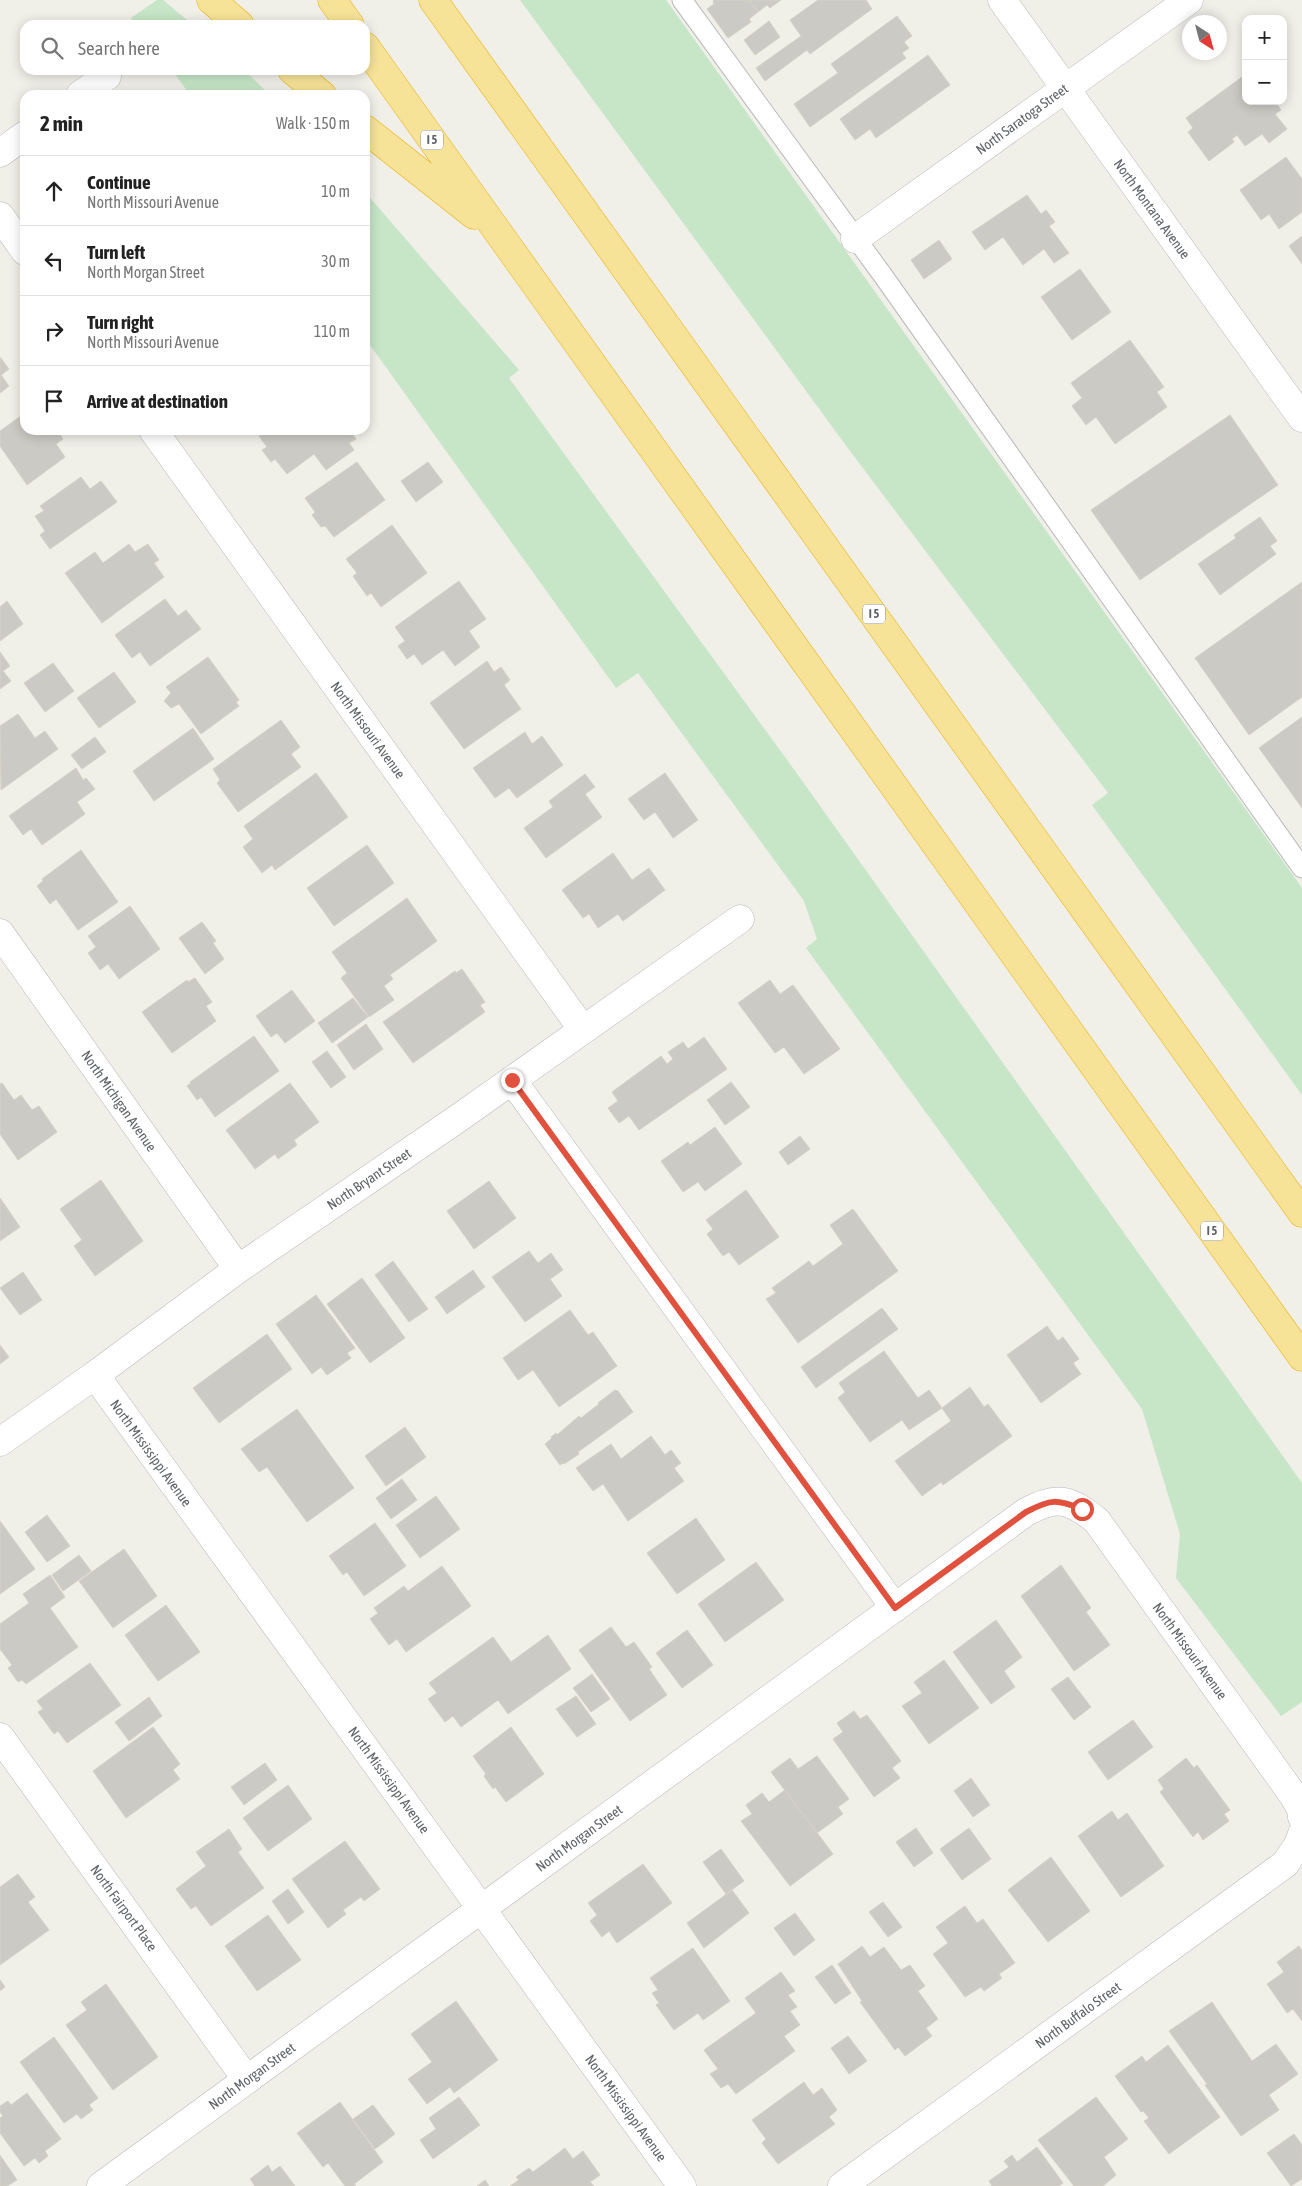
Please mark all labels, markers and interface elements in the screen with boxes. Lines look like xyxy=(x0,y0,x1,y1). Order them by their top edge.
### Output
north arrow xyxy=(1182,15,1227,60)
map controls xyxy=(1242,15,1287,105)
button: + xyxy=(1242,15,1287,60)
search box xyxy=(20,20,370,75)
icon: search xyxy=(38,34,66,62)
text: Search here xyxy=(78,37,160,59)
button: − xyxy=(1242,60,1287,105)
street label: North Saratoga Street xyxy=(973,80,1071,158)
text: 2 min xyxy=(40,111,83,135)
text: Walk · 150 m xyxy=(276,114,350,132)
road number: I 5 xyxy=(421,130,443,150)
street label: North Montana Avenue xyxy=(1111,156,1193,262)
text: Continue xyxy=(87,171,151,193)
icon: ahead xyxy=(40,177,68,205)
text: 10 m xyxy=(321,182,350,200)
text: North Missouri Avenue xyxy=(87,193,219,211)
text: Turn left xyxy=(87,241,145,263)
icon: left xyxy=(40,247,68,275)
text: 30 m xyxy=(321,252,350,270)
text: North Morgan Street xyxy=(87,263,205,281)
text: Turn right xyxy=(87,311,154,333)
icon: right xyxy=(40,317,68,345)
text: 110 m xyxy=(314,322,350,340)
text: North Missouri Avenue xyxy=(87,333,219,351)
icon: arrive xyxy=(40,387,68,415)
text: Arrive at destination xyxy=(87,390,228,412)
road number: I 5 xyxy=(863,604,885,624)
street label: North Missouri Avenue xyxy=(328,679,408,781)
street label: North Michigan Avenue xyxy=(78,1048,160,1154)
route end xyxy=(501,1069,524,1092)
street label: North Bryant Street xyxy=(324,1145,414,1213)
road number: I 5 xyxy=(1201,1222,1223,1240)
street label: North Mississippi Avenue xyxy=(107,1397,195,1509)
route start xyxy=(1071,1498,1094,1521)
street label: North Missouri Avenue xyxy=(1150,1600,1230,1702)
street label: North Mississippi Avenue xyxy=(345,1724,433,1836)
street label: North Morgan Street xyxy=(533,1801,625,1875)
street label: North Fairport Place xyxy=(87,1862,161,1954)
street label: North Buffalo Street xyxy=(1032,1979,1124,2051)
street label: North Morgan Street xyxy=(206,2039,298,2113)
street label: North Mississippi Avenue xyxy=(582,2052,670,2164)

